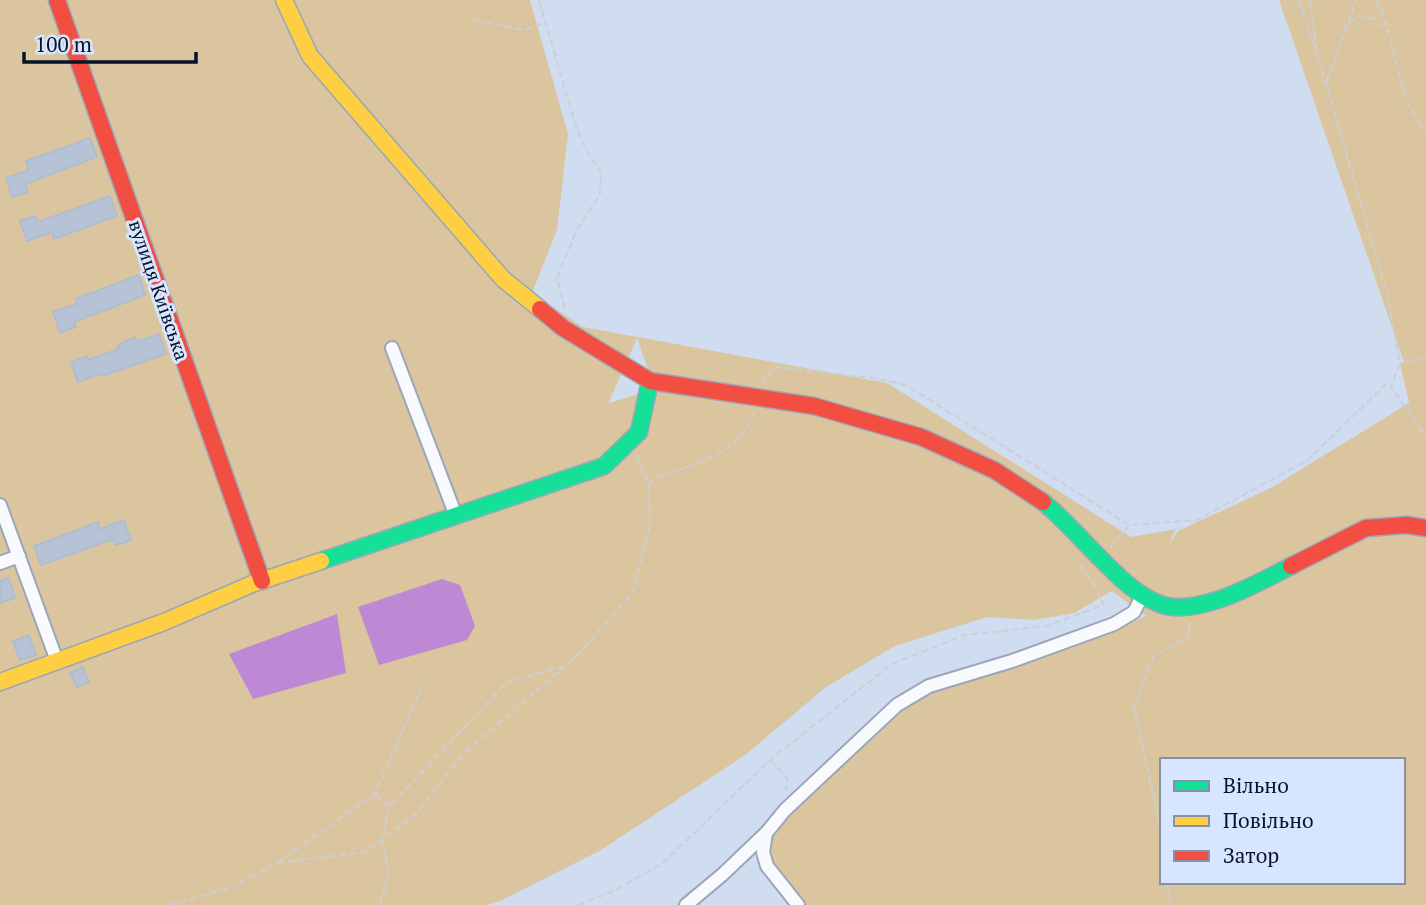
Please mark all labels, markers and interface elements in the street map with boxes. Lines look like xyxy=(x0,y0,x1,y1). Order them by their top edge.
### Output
scale bar xyxy=(24,21,196,65)
text: 100 m xyxy=(35,30,92,58)
street label: вулиця Київська xyxy=(124,217,195,364)
legend xyxy=(1160,758,1405,884)
text: Вільно xyxy=(1223,771,1289,799)
text: Повільно xyxy=(1223,806,1314,834)
text: Затор xyxy=(1223,841,1279,869)

